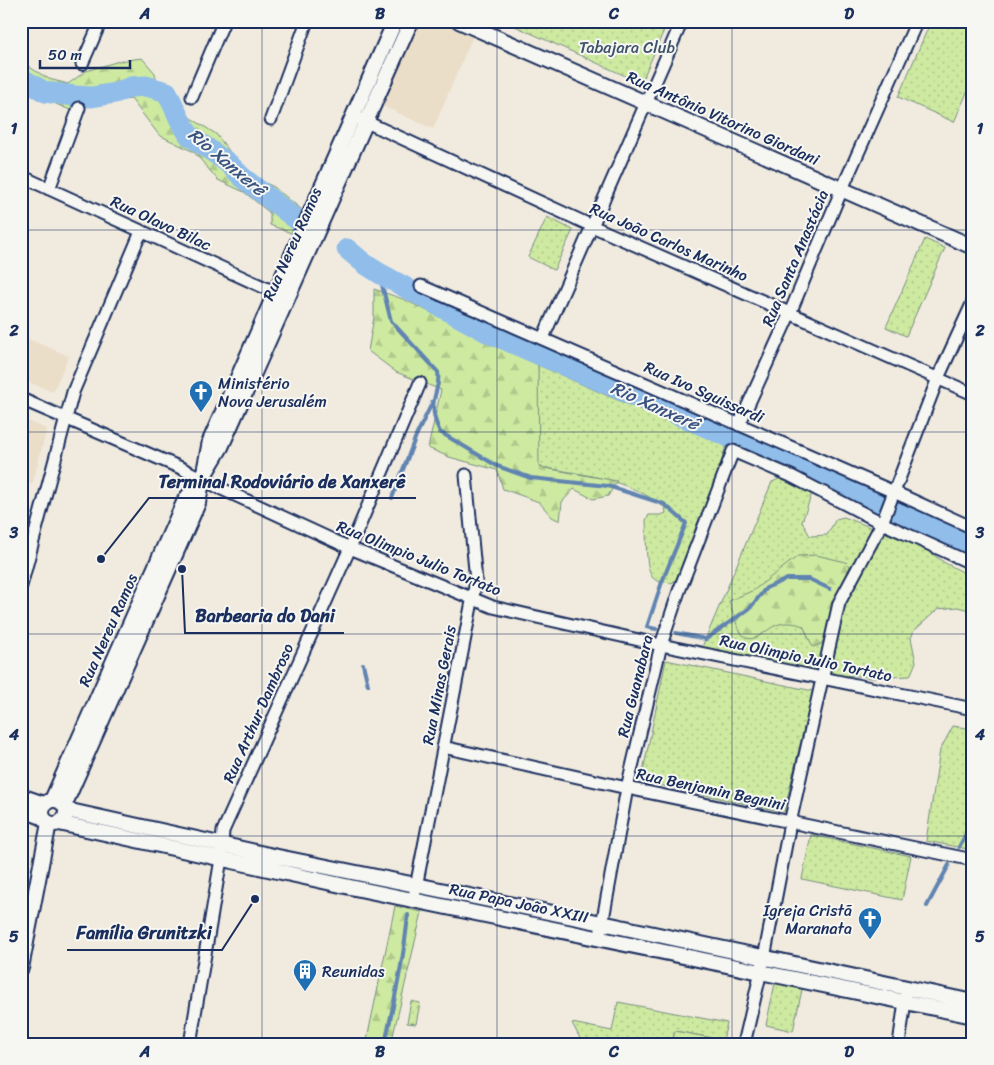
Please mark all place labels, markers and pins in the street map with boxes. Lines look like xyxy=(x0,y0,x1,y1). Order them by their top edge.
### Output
place label: Ministério Nova Jerusalém xyxy=(218,369,327,416)
church icon: Ministério Nova Jerusalém xyxy=(188,379,214,413)
callout: Terminal Rodoviário de Xanxerê xyxy=(149,465,416,498)
callout: Barbearia do Dani xyxy=(185,600,344,633)
place label: Igreja Cristã Maranata xyxy=(762,896,853,943)
church icon: Igreja Cristã Maranata xyxy=(857,906,883,940)
callout: Família Grunitzki xyxy=(67,917,222,950)
place label: Reunidas xyxy=(322,957,385,986)
building icon: Reunidas xyxy=(292,958,318,992)

